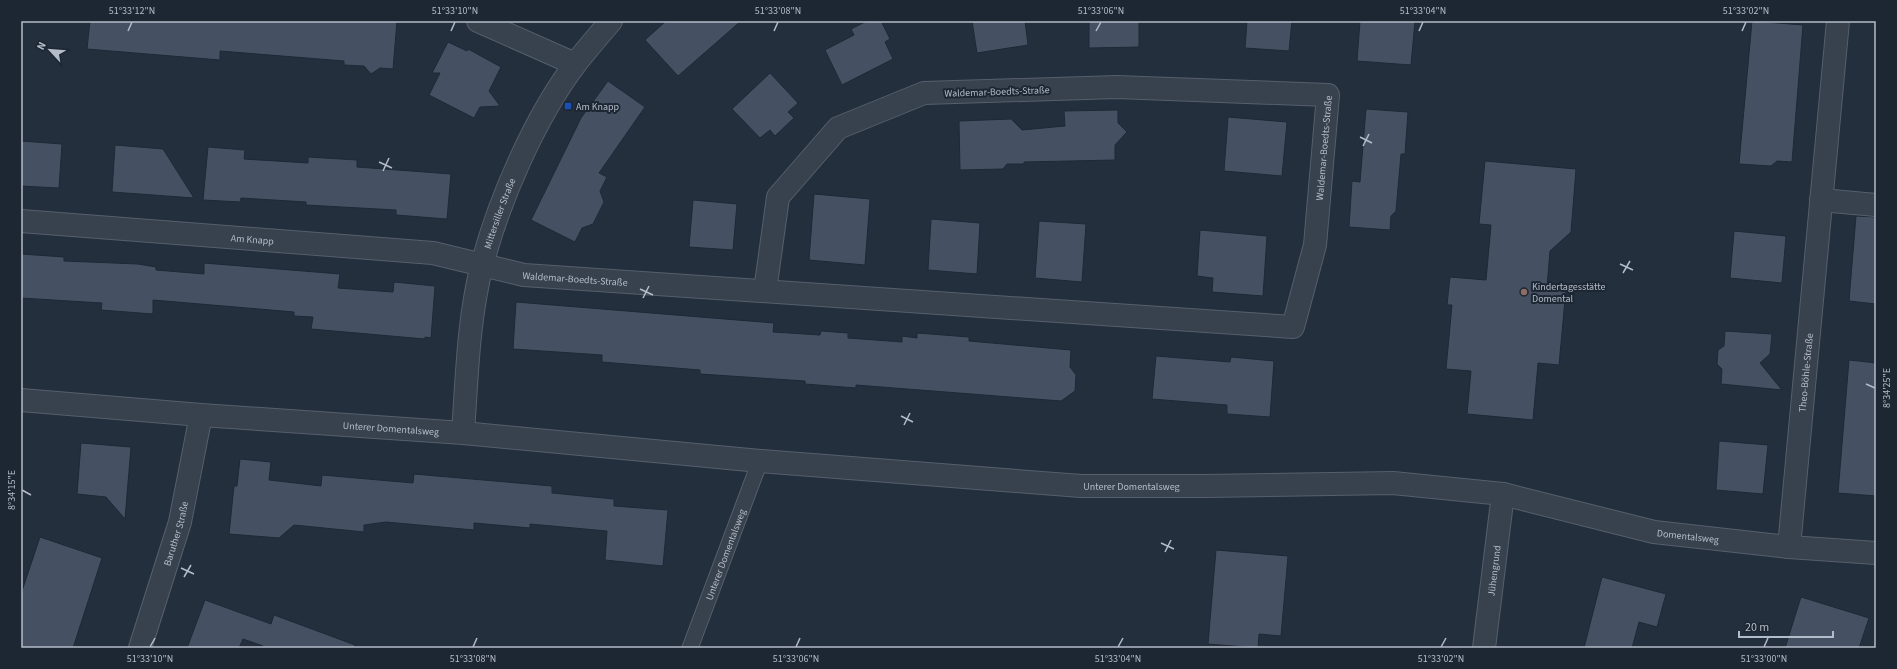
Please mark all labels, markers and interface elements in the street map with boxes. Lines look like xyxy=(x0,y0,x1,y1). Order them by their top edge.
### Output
text: 51°33'12"N xyxy=(109,4,155,18)
text: 51°33'10"N xyxy=(432,4,478,18)
text: 51°33'08"N xyxy=(755,4,801,18)
text: 51°33'06"N xyxy=(1078,4,1124,18)
text: 51°33'04"N xyxy=(1400,4,1446,18)
text: 51°33'02"N xyxy=(1723,4,1769,18)
north arrow xyxy=(30,30,70,70)
text: N xyxy=(33,39,50,52)
street label: Waldemar-Boedts-Straße xyxy=(944,83,1050,101)
street label: Waldemar-Boedts-Straße xyxy=(1313,95,1336,201)
place label: Am Knapp xyxy=(576,100,620,114)
marker: Am Knapp xyxy=(563,101,573,111)
street label: Mittersiller Straße xyxy=(481,176,519,251)
street label: Am Knapp xyxy=(230,231,275,249)
street label: Waldemar-Boedts-Straße xyxy=(522,269,628,290)
place label: Kindertagesstätte Domental xyxy=(1532,280,1605,306)
marker: Kindertagesstätte Domental xyxy=(1519,287,1529,297)
street label: Theo-Böhle-Straße xyxy=(1796,333,1817,413)
text: 8°34'25"E xyxy=(1880,368,1894,408)
street label: Unterer Domentalsweg xyxy=(342,419,439,439)
text: 8°34'15"E xyxy=(5,470,19,510)
street label: Unterer Domentalsweg xyxy=(1083,480,1180,494)
street label: Baruther Straße xyxy=(161,500,192,568)
street label: Unterer Domentalsweg xyxy=(703,507,749,602)
street label: Domentalsweg xyxy=(1656,526,1720,547)
street label: Jühengrund xyxy=(1484,544,1505,597)
scale bar xyxy=(1739,613,1833,639)
text: 20 m xyxy=(1745,619,1769,636)
text: 51°33'10"N xyxy=(127,652,173,666)
text: 51°33'08"N xyxy=(450,652,496,666)
text: 51°33'06"N xyxy=(773,652,819,666)
text: 51°33'04"N xyxy=(1095,652,1141,666)
text: 51°33'02"N xyxy=(1418,652,1464,666)
text: 51°33'00"N xyxy=(1741,652,1787,666)

